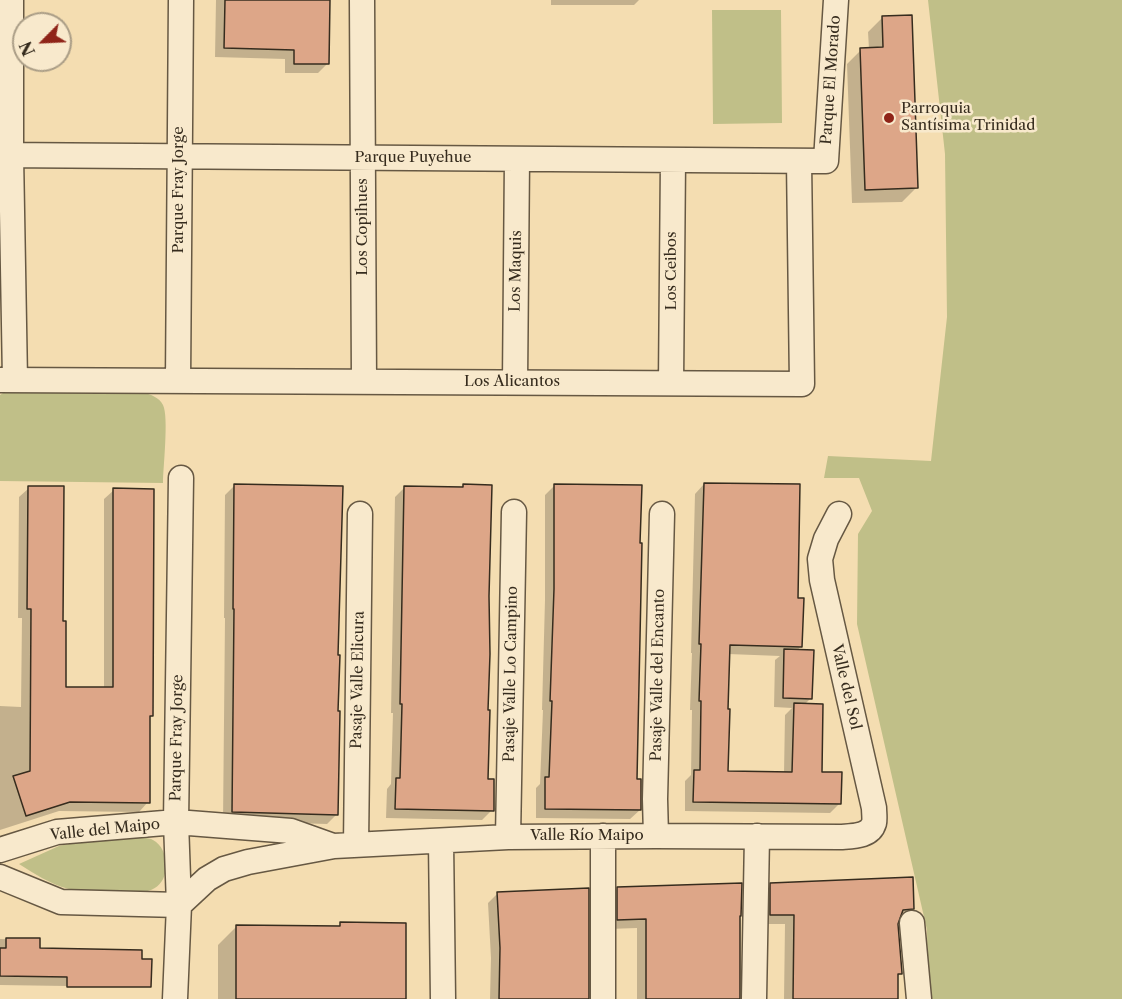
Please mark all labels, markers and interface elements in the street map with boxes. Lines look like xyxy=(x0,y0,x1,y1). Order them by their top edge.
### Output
north arrow xyxy=(12,12,72,72)
street label: Parque El Morado xyxy=(817,15,845,145)
text: N xyxy=(15,38,39,59)
place label: Parroquia Santísima Trinidad xyxy=(901,100,1035,135)
marker: Parroquia Santísima Trinidad xyxy=(882,111,896,125)
street label: Parque Fray Jorge xyxy=(170,126,188,254)
street label: Parque Puyehue xyxy=(355,149,471,167)
street label: Los Copihues xyxy=(354,178,372,276)
street label: Los Maquis xyxy=(506,230,526,312)
street label: Los Ceibos xyxy=(663,232,681,310)
street label: Los Alicantos xyxy=(464,373,560,391)
street label: Pasaje Valle Lo Campino xyxy=(500,586,522,762)
street label: Pasaje Valle del Encanto xyxy=(647,588,669,762)
street label: Pasaje Valle Elicura xyxy=(348,611,368,749)
street label: Valle del Sol xyxy=(827,642,865,732)
street label: Parque Fray Jorge xyxy=(167,674,187,802)
street label: Valle del Maipo xyxy=(49,815,161,845)
street label: Valle Río Maipo xyxy=(530,827,644,845)

